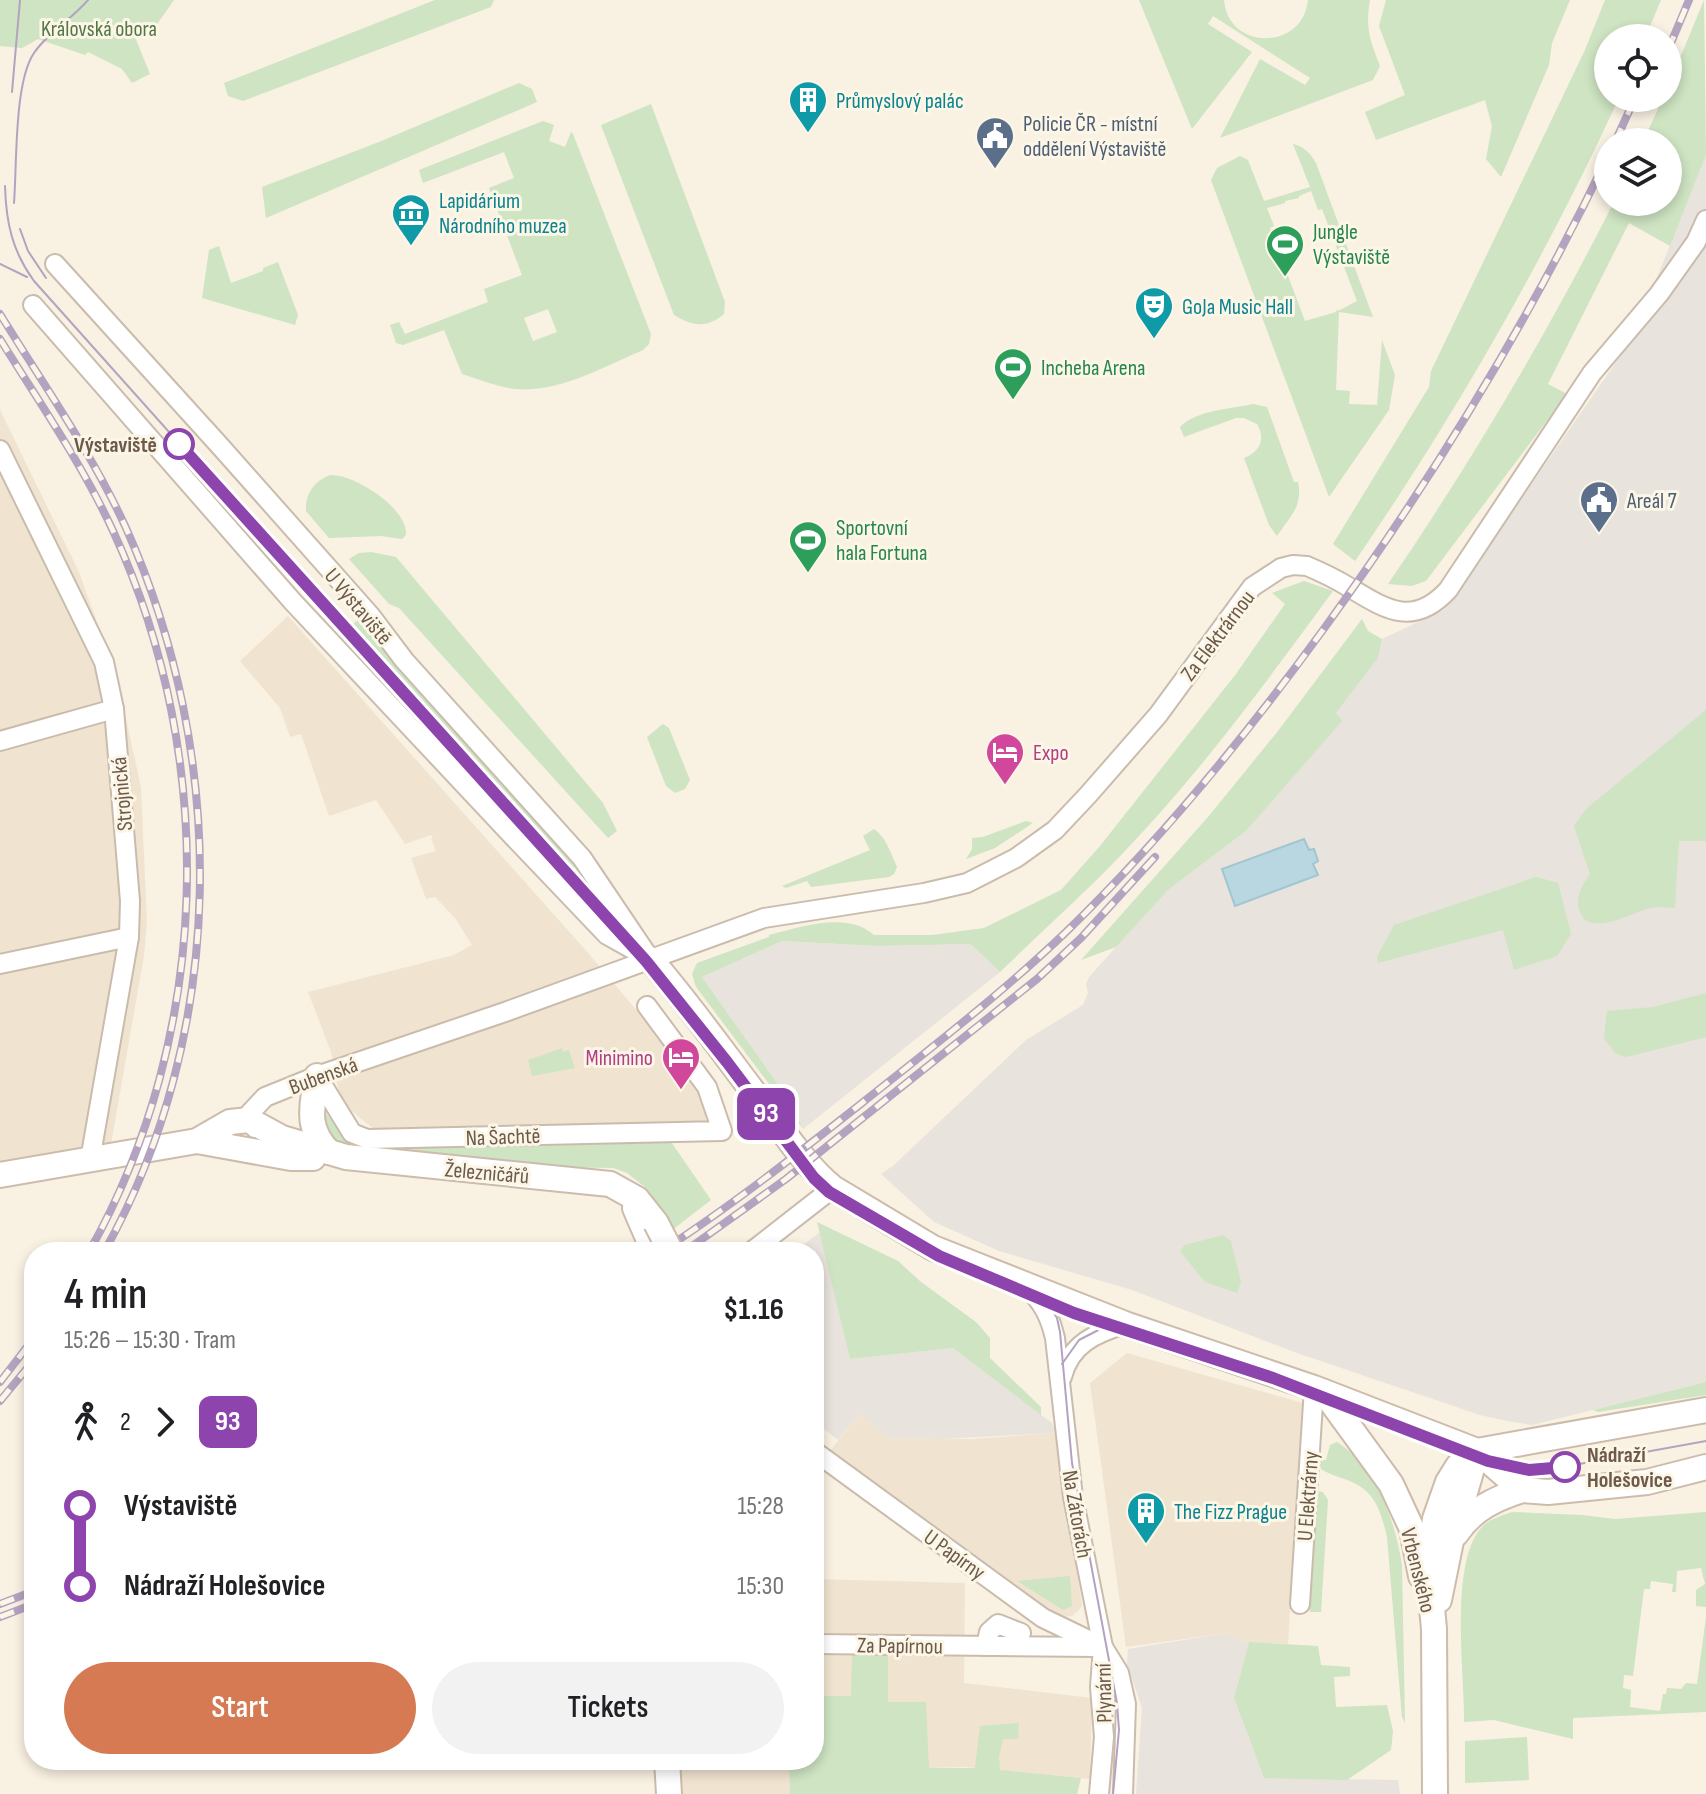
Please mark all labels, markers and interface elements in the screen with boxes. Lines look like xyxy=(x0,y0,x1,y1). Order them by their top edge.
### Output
park label: Královská obora xyxy=(41,16,157,43)
map controls xyxy=(1594,24,1682,216)
button: locate xyxy=(1594,24,1682,112)
building icon: Průmyslový palác xyxy=(787,79,829,134)
place label: Průmyslový palác xyxy=(836,88,964,115)
place label: Policie ČR - místní oddělení Výstaviště xyxy=(1023,111,1166,163)
public building icon: Policie ČR - místní oddělení Výstaviště xyxy=(974,115,1016,170)
button: layers xyxy=(1594,128,1682,216)
place label: Lapidárium Národního muzea xyxy=(439,188,567,240)
museum icon: Lapidárium Národního muzea xyxy=(390,192,432,247)
place label: Jungle Výstaviště xyxy=(1312,219,1390,271)
sports icon: Jungle Výstaviště xyxy=(1264,223,1306,278)
theatre icon: GoJa Music Hall xyxy=(1133,285,1175,340)
place label: GoJa Music Hall xyxy=(1182,294,1293,321)
sports icon: Incheba Arena xyxy=(992,346,1034,401)
place label: Incheba Arena xyxy=(1041,355,1146,382)
marker: Výstaviště xyxy=(164,429,194,459)
place label: Výstaviště xyxy=(74,432,157,459)
public building icon: Areál 7 xyxy=(1578,479,1620,534)
place label: Areál 7 xyxy=(1626,488,1677,515)
place label: Sportovní hala Fortuna xyxy=(836,515,927,567)
sports icon: Sportovní hala Fortuna xyxy=(787,519,829,574)
street label: U Výstaviště xyxy=(318,563,398,651)
street label: Za Elektrárnou xyxy=(1175,585,1261,687)
hotel icon: Expo xyxy=(984,731,1026,786)
place label: Expo xyxy=(1033,740,1069,767)
street label: Strojnická xyxy=(106,756,139,832)
hotel icon: Minimino xyxy=(660,1036,702,1091)
place label: Minimino xyxy=(586,1045,653,1072)
street label: Bubenská xyxy=(285,1052,362,1101)
line badge: 93 xyxy=(730,1088,802,1140)
text: 93 xyxy=(753,1097,779,1130)
street label: Na Šachtě xyxy=(465,1123,541,1152)
street label: Železničářů xyxy=(444,1156,530,1191)
text: 4 min xyxy=(64,1268,147,1321)
text: $1.16 xyxy=(723,1292,784,1328)
text: 15:26 – 15:30 · Tram xyxy=(64,1325,236,1356)
icon: walk xyxy=(64,1400,108,1444)
icon: forward xyxy=(143,1400,187,1444)
text: 93 xyxy=(215,1405,241,1438)
text: 2 xyxy=(120,1407,131,1438)
place label: Nádraží Holešovice xyxy=(1587,1442,1672,1494)
street label: U Elektrárny xyxy=(1292,1450,1325,1542)
marker: Nádraží Holešovice xyxy=(1550,1452,1580,1482)
street label: Na Zátorách xyxy=(1056,1468,1098,1560)
text: Výstaviště xyxy=(124,1488,237,1524)
building icon: The Fizz Prague xyxy=(1125,1490,1167,1545)
text: 15:28 xyxy=(737,1491,784,1522)
place label: The Fizz Prague xyxy=(1174,1499,1287,1526)
street label: U Papírny xyxy=(918,1524,990,1587)
street label: Vrbenského xyxy=(1394,1525,1441,1616)
text: Nádraží Holešovice xyxy=(124,1568,325,1604)
text: 15:30 xyxy=(737,1571,784,1602)
street label: Za Papírnou xyxy=(857,1632,943,1661)
button: Start xyxy=(64,1662,416,1754)
button: Tickets xyxy=(432,1662,784,1754)
street label: Plynární xyxy=(1090,1662,1119,1723)

